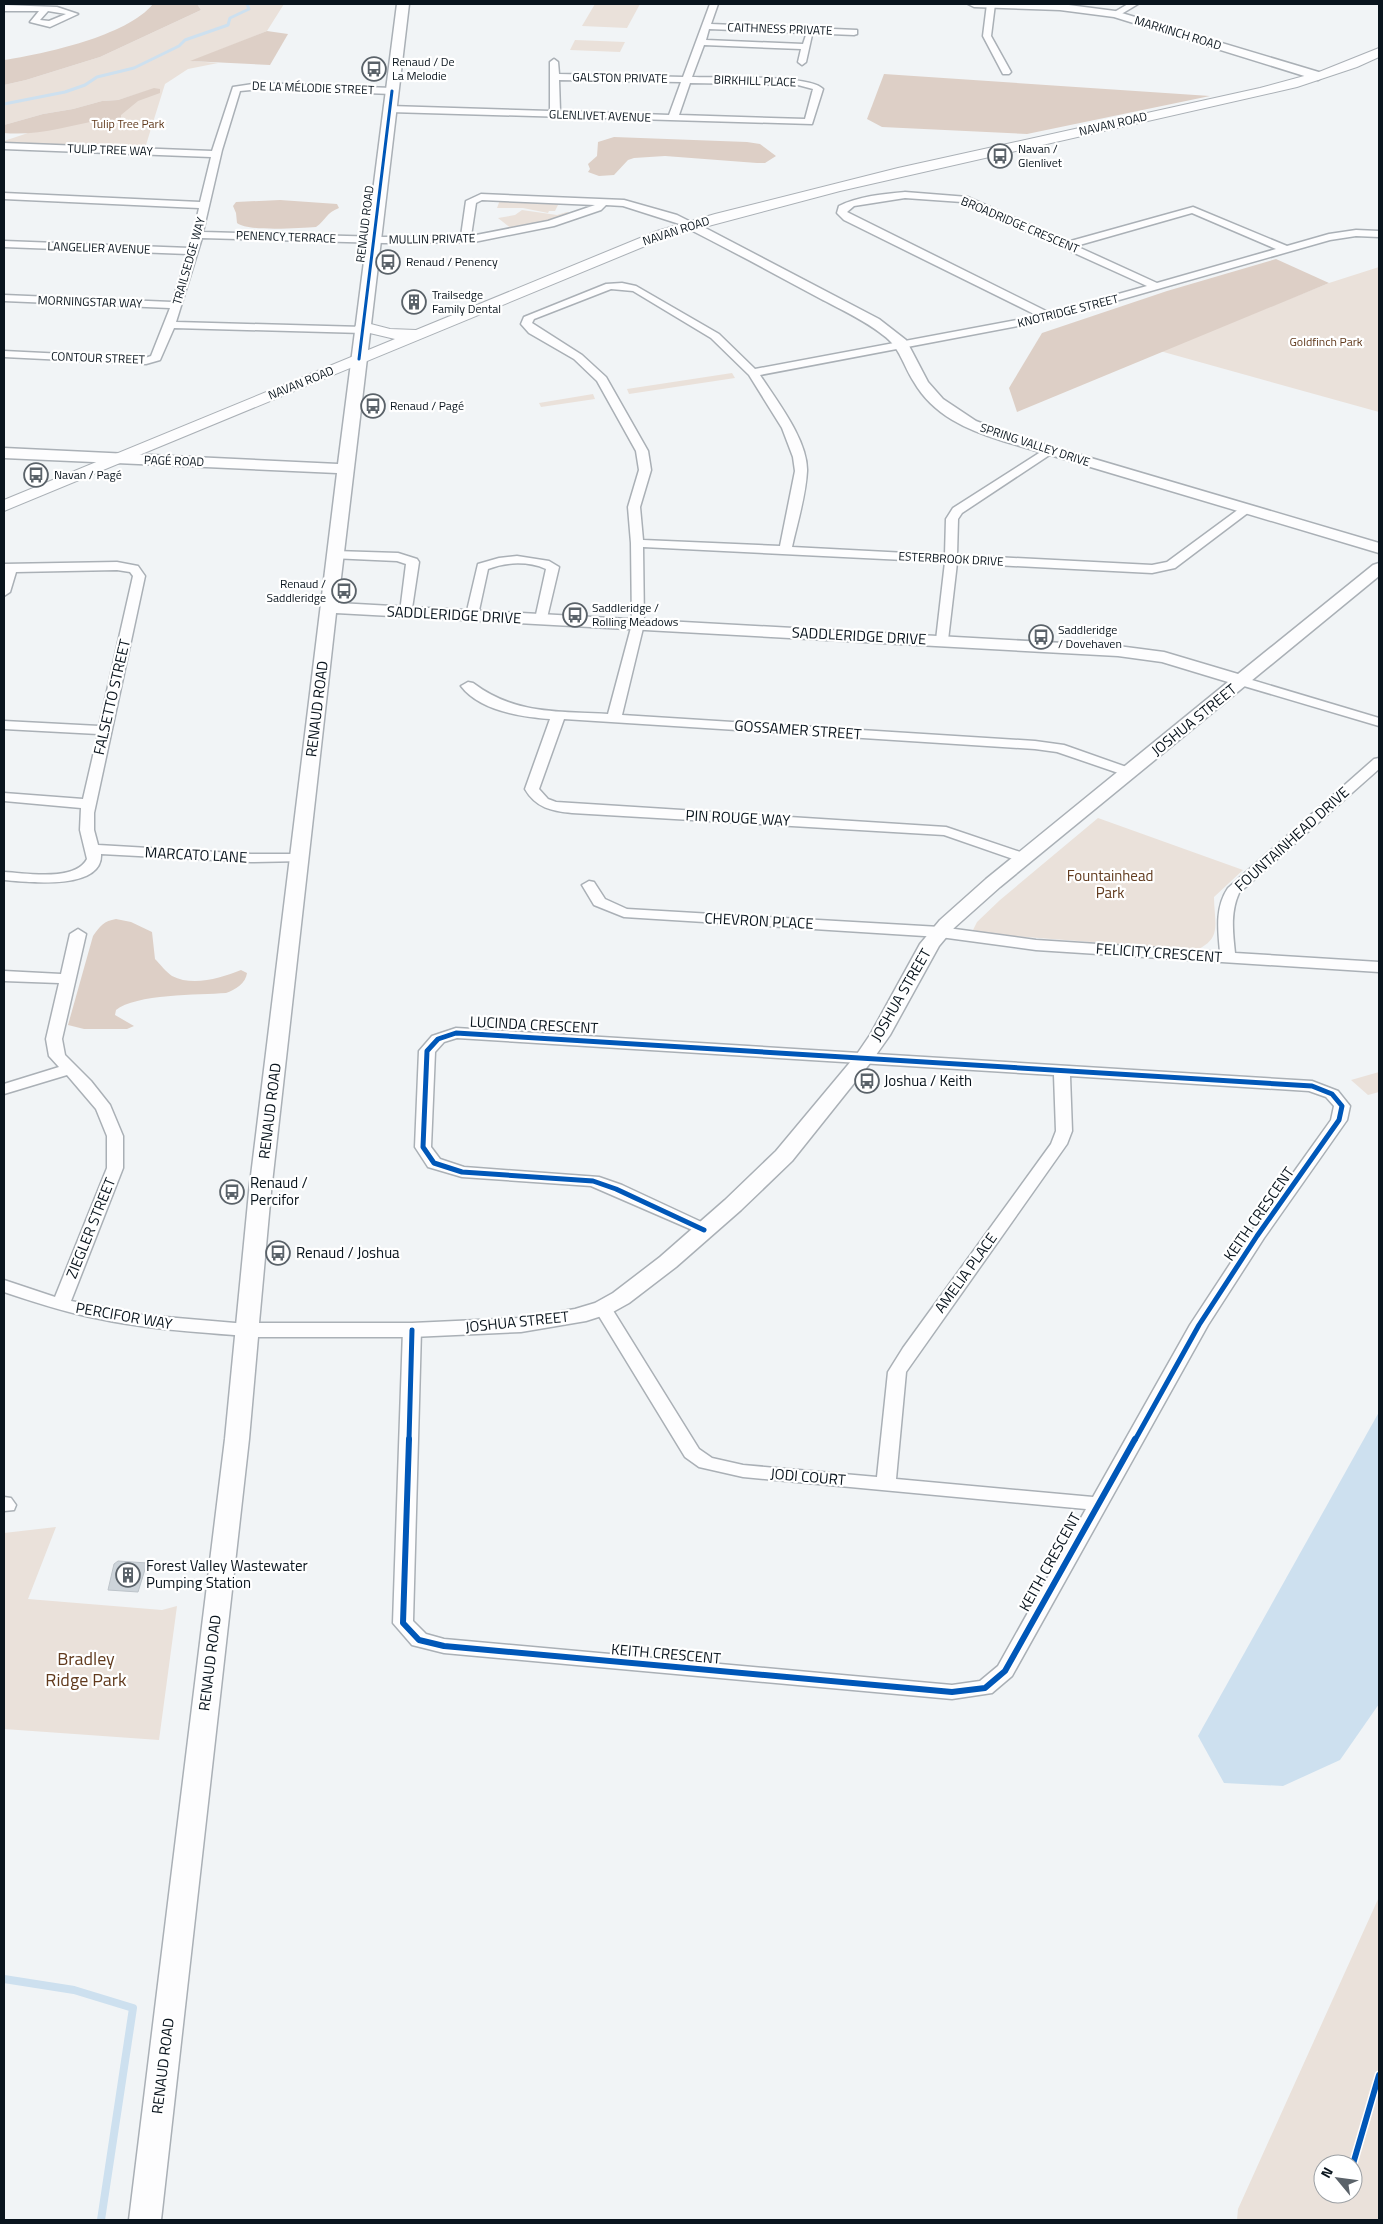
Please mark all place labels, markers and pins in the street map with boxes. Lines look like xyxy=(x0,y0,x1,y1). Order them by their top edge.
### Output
place label: Renaud / De La Melodie xyxy=(392,52,455,85)
bus stop icon: Renaud / De La Melodie xyxy=(361,56,387,82)
place label: Navan / Glenlivet xyxy=(1018,139,1063,172)
bus stop icon: Navan / Glenlivet xyxy=(987,143,1013,169)
bus stop icon: Renaud / Penency xyxy=(375,249,401,275)
place label: Renaud / Penency xyxy=(406,252,498,271)
place label: Trailsedge Family Dental xyxy=(432,285,501,318)
building icon: Trailsedge Family Dental xyxy=(401,289,427,315)
bus stop icon: Renaud / Pagé xyxy=(360,393,386,419)
place label: Renaud / Pagé xyxy=(390,396,464,415)
bus stop icon: Navan / Pagé xyxy=(23,462,49,488)
place label: Navan / Pagé xyxy=(54,465,122,484)
place label: Renaud / Saddleridge xyxy=(267,574,326,607)
bus stop icon: Renaud / Saddleridge xyxy=(331,578,357,604)
place label: Saddleridge / Rolling Meadows xyxy=(592,598,679,631)
bus stop icon: Saddleridge / Rolling Meadows xyxy=(562,602,588,628)
place label: Saddleridge / Dovehaven xyxy=(1058,620,1122,653)
bus stop icon: Saddleridge / Dovehaven xyxy=(1028,624,1054,650)
bus stop icon: Joshua / Keith xyxy=(854,1068,880,1094)
place label: Joshua / Keith xyxy=(884,1069,972,1092)
place label: Renaud / Percifor xyxy=(250,1171,308,1211)
bus stop icon: Renaud / Percifor xyxy=(219,1179,245,1205)
bus stop icon: Renaud / Joshua xyxy=(265,1240,291,1266)
place label: Renaud / Joshua xyxy=(296,1241,400,1264)
place label: Forest Valley Wastewater Pumping Station xyxy=(146,1554,308,1594)
building icon: Forest Valley Wastewater Pumping Station xyxy=(115,1562,141,1588)

